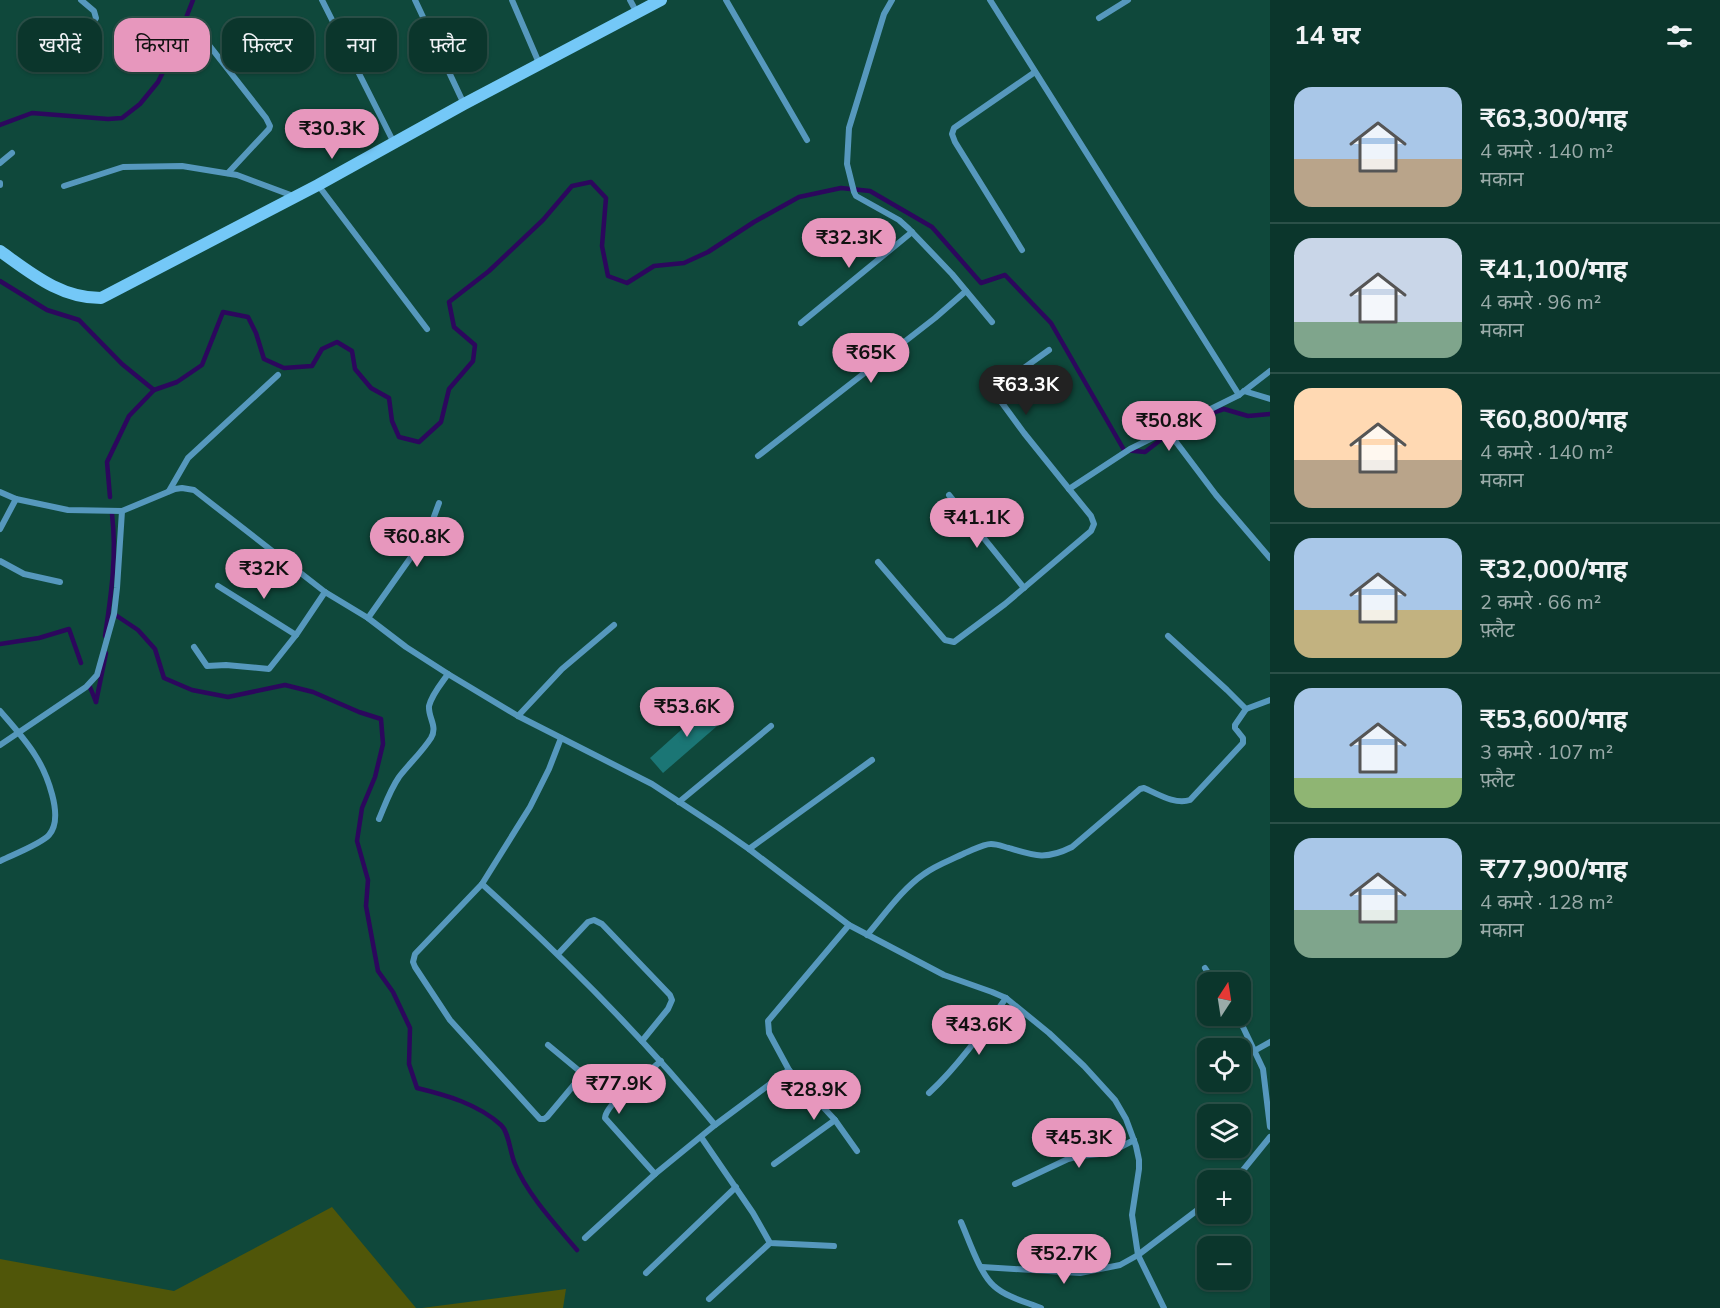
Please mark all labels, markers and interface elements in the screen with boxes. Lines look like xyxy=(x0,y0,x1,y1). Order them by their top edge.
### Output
chip: खरीदें xyxy=(18,18,102,72)
chip: किराया xyxy=(114,18,210,72)
chip: फ़िल्टर xyxy=(222,18,314,72)
chip: नया xyxy=(326,18,397,72)
chip: फ़्लैट xyxy=(409,18,487,72)
text: 14 घर xyxy=(1294,18,1361,53)
icon: filters xyxy=(1663,20,1696,53)
text: ₹63,300/माह xyxy=(1480,101,1628,136)
pin: ₹30.3K xyxy=(283,109,381,160)
icon: home xyxy=(1342,111,1414,183)
text: ₹30.3K xyxy=(299,115,365,142)
text: 4 कमरे · 140 m² xyxy=(1480,138,1613,165)
text: मकान xyxy=(1480,166,1524,193)
pin: ₹32.3K xyxy=(800,218,898,269)
text: ₹32.3K xyxy=(816,224,882,251)
text: ₹41,100/माह xyxy=(1480,252,1628,287)
icon: home xyxy=(1342,262,1414,334)
text: 4 कमरे · 96 m² xyxy=(1480,289,1601,316)
text: मकान xyxy=(1480,317,1524,344)
pin: ₹65K xyxy=(835,333,907,384)
text: ₹65K xyxy=(846,339,896,366)
pin: ₹63.3K xyxy=(977,365,1075,416)
text: ₹63.3K xyxy=(993,371,1059,398)
pin: ₹50.8K xyxy=(1120,401,1218,452)
text: ₹60,800/माह xyxy=(1480,402,1628,437)
text: ₹50.8K xyxy=(1136,407,1202,434)
icon: home xyxy=(1342,412,1414,484)
text: 4 कमरे · 140 m² xyxy=(1480,439,1613,466)
text: मकान xyxy=(1480,467,1524,494)
pin: ₹41.1K xyxy=(928,498,1026,549)
text: ₹41.1K xyxy=(944,504,1010,531)
pin: ₹60.8K xyxy=(368,517,466,568)
text: ₹60.8K xyxy=(384,523,450,550)
pin: ₹32K xyxy=(228,549,300,600)
text: ₹32,000/माह xyxy=(1480,552,1628,587)
text: ₹32K xyxy=(239,555,289,582)
icon: home xyxy=(1342,562,1414,634)
text: 2 कमरे · 66 m² xyxy=(1480,589,1601,616)
text: फ़्लैट xyxy=(1480,617,1515,644)
pin: ₹53.6K xyxy=(638,687,736,738)
text: ₹53.6K xyxy=(654,693,720,720)
text: ₹53,600/माह xyxy=(1480,702,1628,737)
icon: home xyxy=(1342,712,1414,784)
text: 3 कमरे · 107 m² xyxy=(1480,739,1613,766)
text: फ़्लैट xyxy=(1480,767,1515,794)
text: ₹77,900/माह xyxy=(1480,852,1628,887)
icon: home xyxy=(1342,862,1414,934)
text: 4 कमरे · 128 m² xyxy=(1480,889,1613,916)
text: मकान xyxy=(1480,917,1524,944)
north arrow xyxy=(1197,972,1251,1026)
map controls xyxy=(1197,972,1251,1290)
pin: ₹43.6K xyxy=(930,1005,1028,1056)
text: ₹43.6K xyxy=(946,1011,1012,1038)
button: locate xyxy=(1197,1038,1251,1092)
pin: ₹77.9K xyxy=(570,1064,668,1115)
text: ₹77.9K xyxy=(586,1070,652,1097)
pin: ₹28.9K xyxy=(765,1070,863,1121)
text: ₹28.9K xyxy=(781,1076,847,1103)
button: layers xyxy=(1197,1104,1251,1158)
pin: ₹45.3K xyxy=(1030,1118,1128,1169)
text: ₹45.3K xyxy=(1046,1124,1112,1151)
button: + xyxy=(1197,1170,1251,1224)
pin: ₹52.7K xyxy=(1015,1234,1113,1285)
button: − xyxy=(1197,1236,1251,1290)
text: ₹52.7K xyxy=(1031,1240,1097,1267)

